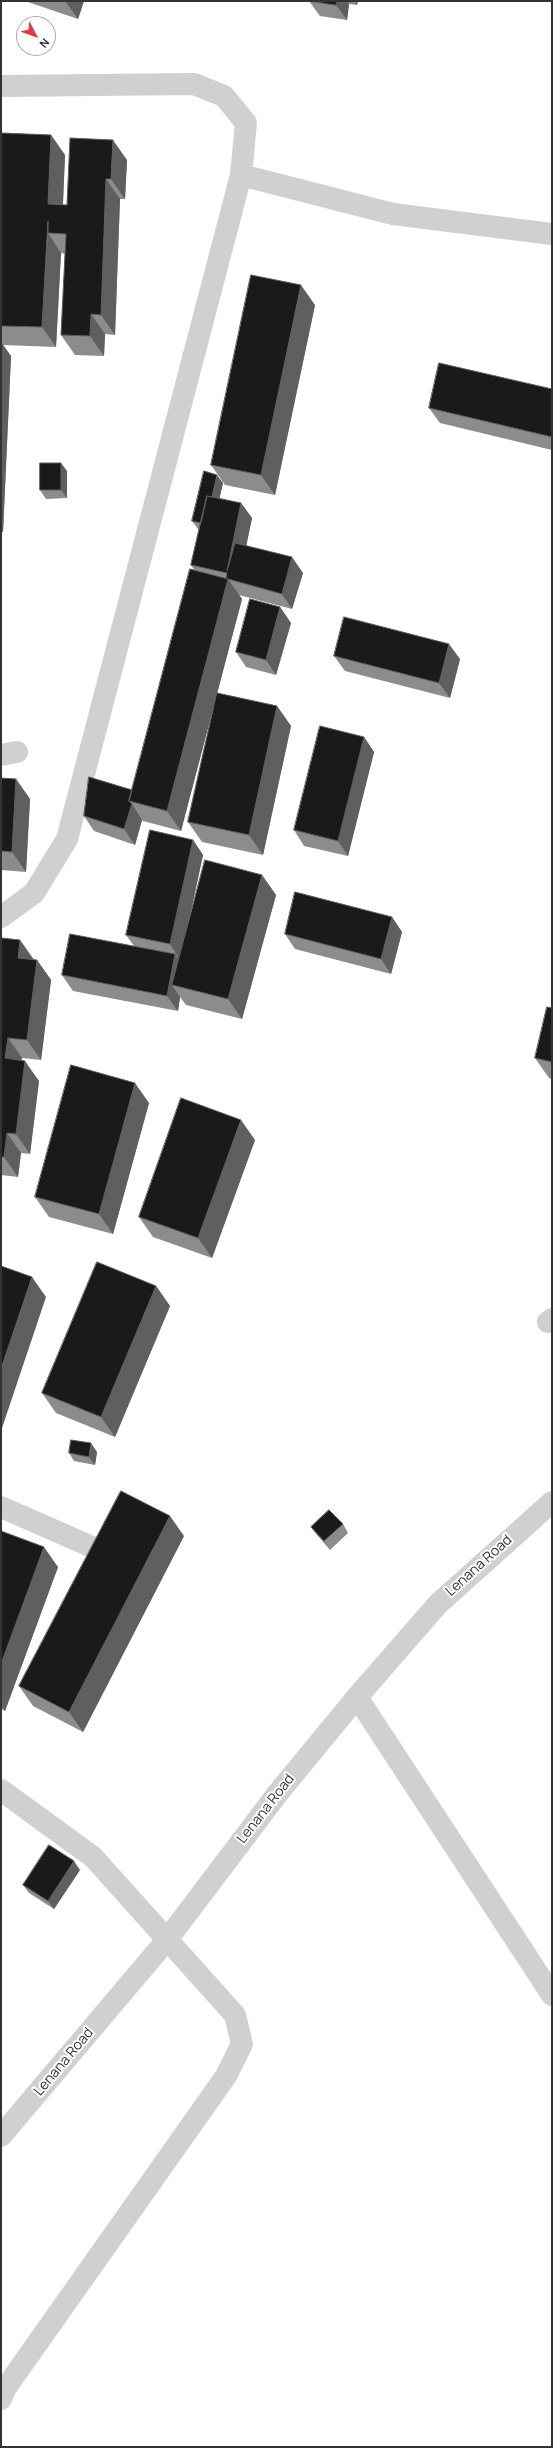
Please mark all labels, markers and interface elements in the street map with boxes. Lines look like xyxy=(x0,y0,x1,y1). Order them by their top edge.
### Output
north arrow xyxy=(16,16,56,56)
text: N xyxy=(36,36,53,51)
street label: Lenana Road xyxy=(442,1532,516,1600)
street label: Lenana Road xyxy=(234,1771,298,1847)
street label: Lenana Road xyxy=(31,2025,97,2099)

